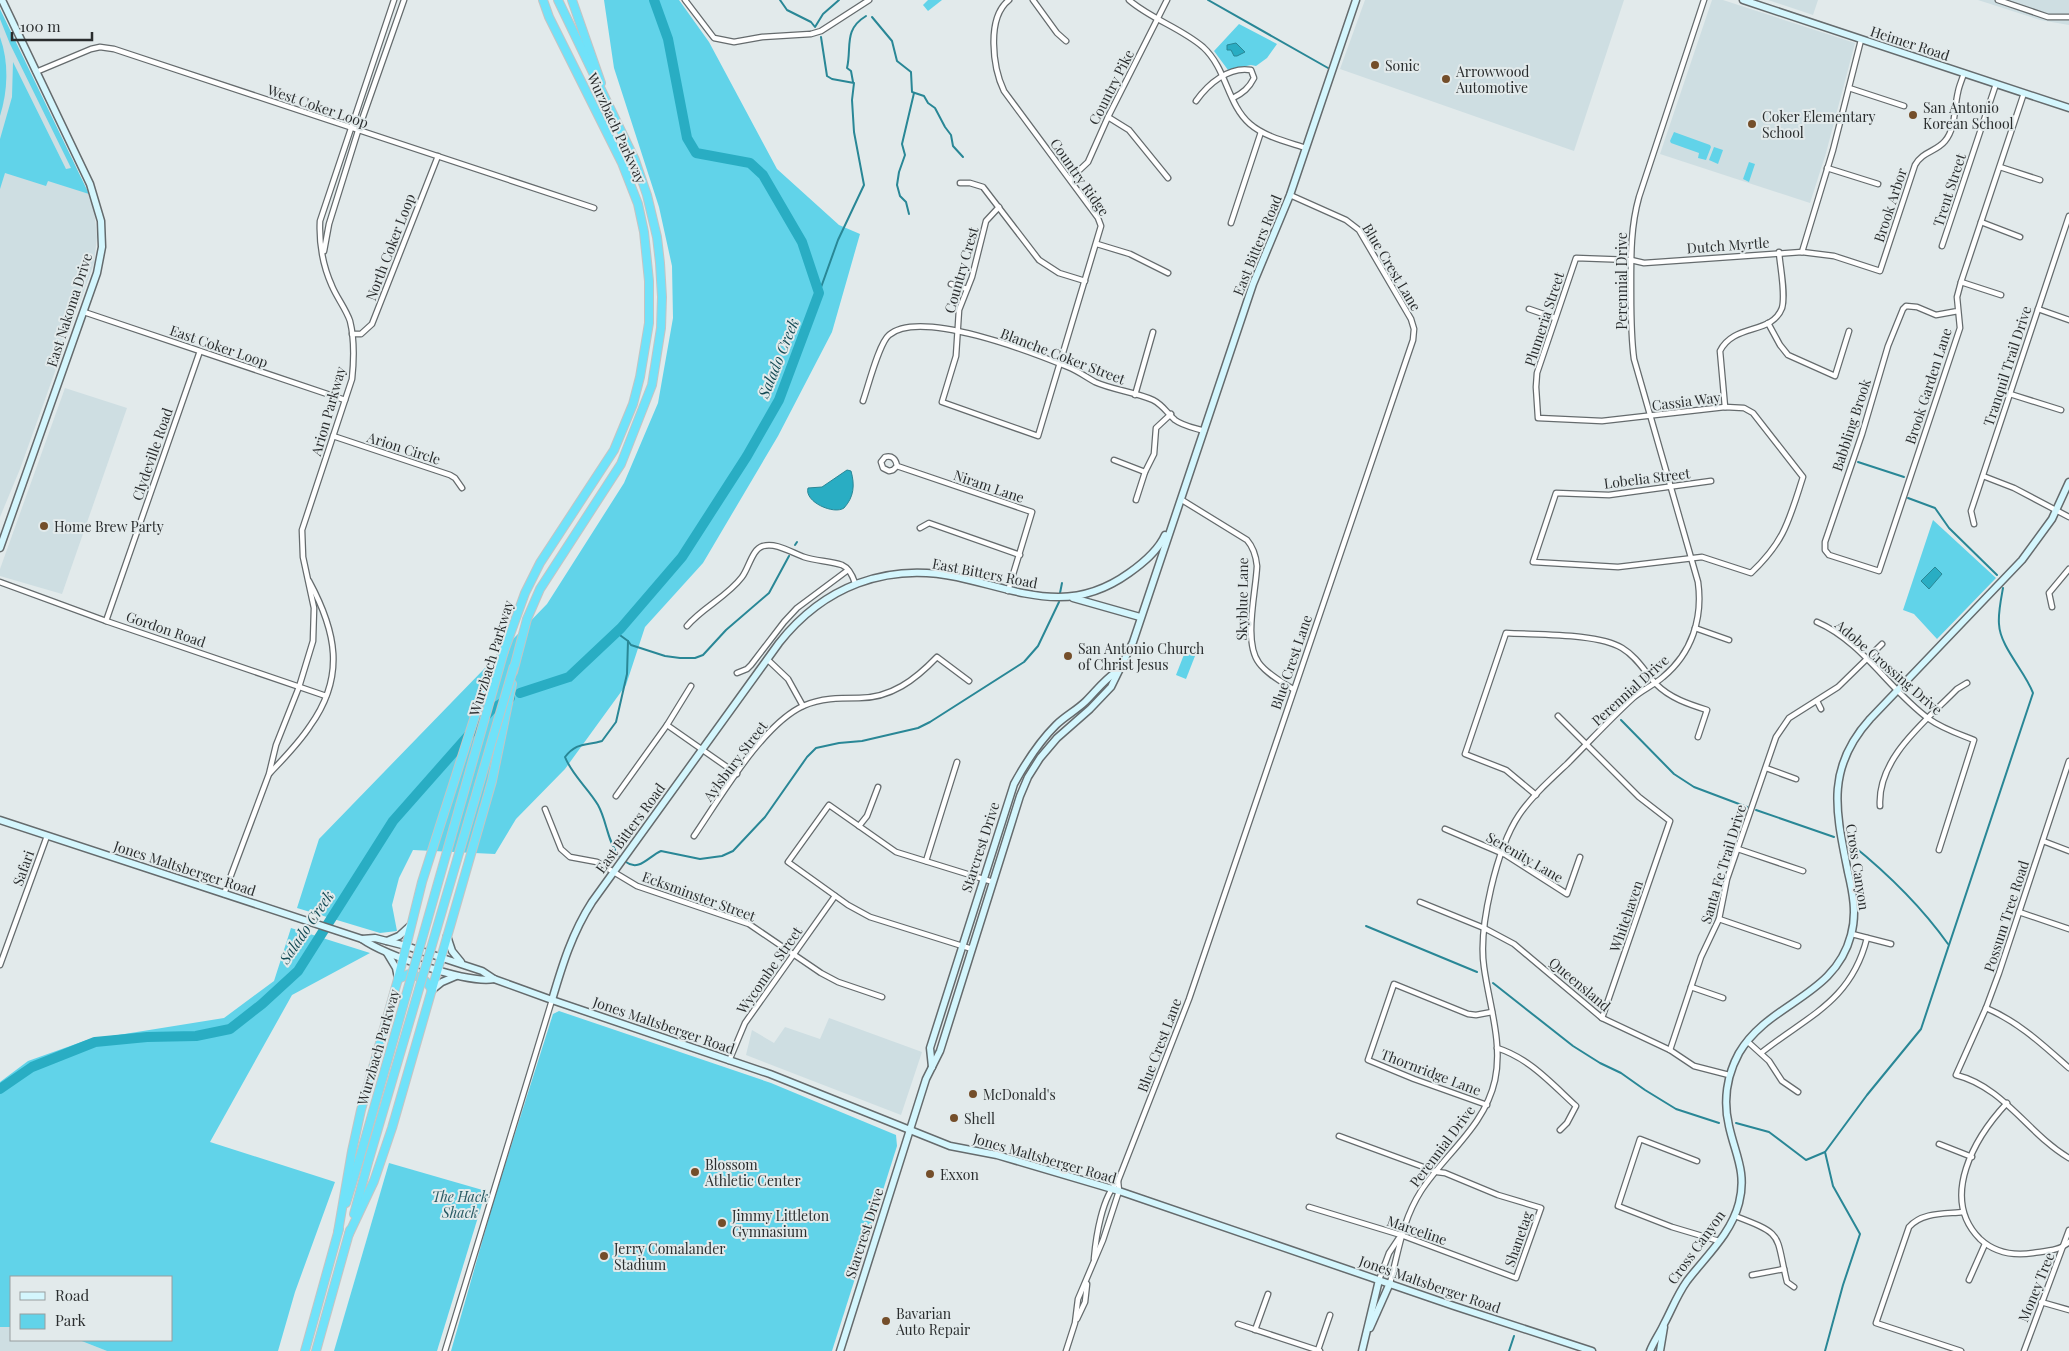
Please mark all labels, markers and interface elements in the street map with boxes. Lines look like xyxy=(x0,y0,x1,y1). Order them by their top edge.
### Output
scale bar xyxy=(12,10,92,42)
text: 100 m xyxy=(20,16,61,36)
street label: Heimer Road xyxy=(1868,21,1952,65)
street label: Country Pike xyxy=(1084,46,1138,128)
place label: Sonic xyxy=(1385,56,1420,75)
marker: Sonic xyxy=(1369,59,1381,71)
place label: Arrowwood Automotive xyxy=(1455,62,1530,97)
street label: Wurzbach Parkway xyxy=(583,69,651,186)
marker: Arrowwood Automotive xyxy=(1440,73,1452,85)
street label: West Coker Loop xyxy=(264,79,371,132)
place label: San Antonio Korean School xyxy=(1923,98,2014,133)
place label: Coker Elementary School xyxy=(1762,107,1876,142)
marker: San Antonio Korean School xyxy=(1907,109,1919,121)
marker: Coker Elementary School xyxy=(1746,118,1758,130)
street label: Country Ridge xyxy=(1046,134,1114,220)
street label: Trent Street xyxy=(1928,150,1970,229)
street label: Brook Arbor xyxy=(1869,165,1911,245)
street label: North Coker Loop xyxy=(361,191,419,303)
street label: East Bitters Road xyxy=(1228,192,1286,298)
street label: Blue Crest Lane xyxy=(1358,220,1426,314)
street label: Country Crest xyxy=(940,224,983,315)
street label: Perennial Drive xyxy=(1612,232,1631,330)
street label: Dutch Myrtle xyxy=(1686,233,1770,257)
street label: East Nakoma Drive xyxy=(42,251,96,369)
street label: Plumeria Street xyxy=(1520,269,1568,369)
street label: Tranquil Trail Drive xyxy=(1979,303,2035,429)
water label: Salado Creek xyxy=(753,315,803,402)
street label: East Coker Loop xyxy=(167,320,271,372)
street label: Blanche Coker Street xyxy=(998,323,1129,389)
street label: Brook Garden Lane xyxy=(1900,325,1956,447)
street label: Arion Parkway xyxy=(306,364,350,459)
street label: Babbling Brook xyxy=(1827,376,1875,474)
street label: Cassia Way xyxy=(1651,387,1721,415)
street label: Clydeville Road xyxy=(127,405,177,503)
street label: Arion Circle xyxy=(364,427,443,469)
street label: Lobelia Street xyxy=(1603,463,1692,493)
street label: Niram Lane xyxy=(951,465,1027,507)
place label: Home Brew Party xyxy=(54,517,164,536)
marker: Home Brew Party xyxy=(38,520,50,532)
street label: East Bitters Road xyxy=(931,553,1039,593)
street label: Skyblue Lane xyxy=(1232,557,1252,641)
street label: Wurzbach Parkway xyxy=(464,598,518,719)
street label: Gordon Road xyxy=(124,607,208,651)
street label: Blue Crest Lane xyxy=(1266,612,1316,712)
street label: Adobe Crossing Drive xyxy=(1831,614,1947,719)
place label: San Antonio Church of Christ Jesus xyxy=(1078,639,1205,674)
marker: San Antonio Church of Christ Jesus xyxy=(1062,650,1074,662)
street label: Perennial Drive xyxy=(1587,650,1673,730)
street label: Aylsbury Street xyxy=(698,716,772,806)
street label: East Bitters Road xyxy=(591,779,669,877)
street label: Starcrest Drive xyxy=(956,799,1004,895)
street label: Santa Fe Trail Drive xyxy=(1696,802,1750,926)
street label: Cross Canyon xyxy=(1842,823,1874,912)
street label: Serenity Lane xyxy=(1483,827,1567,887)
street label: Jones Maltsberger Road xyxy=(111,836,258,900)
street label: Safari xyxy=(8,848,38,888)
street label: Possum Tree Road xyxy=(1979,858,2033,974)
street label: Ecksminster Street xyxy=(640,867,759,926)
street label: Whitehaven xyxy=(1605,877,1647,955)
water label: Salado Creek xyxy=(274,886,338,968)
street label: Wycombe Street xyxy=(731,922,807,1018)
street label: Queensland xyxy=(1545,953,1615,1015)
street label: Wurzbach Parkway xyxy=(352,987,404,1108)
street label: Jones Maltsberger Road xyxy=(590,992,737,1058)
street label: Blue Crest Lane xyxy=(1132,995,1186,1095)
street label: Thornridge Lane xyxy=(1378,1044,1484,1100)
place label: McDonald's xyxy=(983,1085,1056,1104)
marker: McDonald's xyxy=(967,1088,979,1100)
street label: Perennial Drive xyxy=(1405,1101,1479,1191)
place label: Shell xyxy=(964,1109,995,1128)
marker: Shell xyxy=(948,1112,960,1124)
street label: Jones Maltsberger Road xyxy=(970,1128,1119,1188)
place label: Blossom Athletic Center xyxy=(704,1155,801,1190)
place label: Exxon xyxy=(940,1165,979,1184)
marker: Blossom Athletic Center xyxy=(689,1166,701,1178)
marker: Exxon xyxy=(924,1168,936,1180)
street label: Starcrest Drive xyxy=(840,1185,888,1281)
park label: The Hack Shack xyxy=(432,1187,488,1222)
place label: Jimmy Littleton Gymnasium xyxy=(731,1206,830,1241)
street label: Cross Canyon xyxy=(1663,1206,1730,1288)
street label: Shanetag xyxy=(1500,1208,1537,1269)
street label: Marceline xyxy=(1384,1211,1450,1249)
marker: Jimmy Littleton Gymnasium xyxy=(716,1217,728,1229)
place label: Jerry Comalander Stadium xyxy=(613,1239,726,1274)
street label: Money Tree xyxy=(2013,1249,2059,1325)
marker: Jerry Comalander Stadium xyxy=(598,1250,610,1262)
street label: Jones Maltsberger Road xyxy=(1356,1251,1503,1317)
legend xyxy=(10,1276,172,1341)
text: Road xyxy=(55,1285,89,1305)
place label: Bavarian Auto Repair xyxy=(895,1304,971,1339)
text: Park xyxy=(55,1310,87,1330)
marker: Bavarian Auto Repair xyxy=(880,1315,892,1327)

